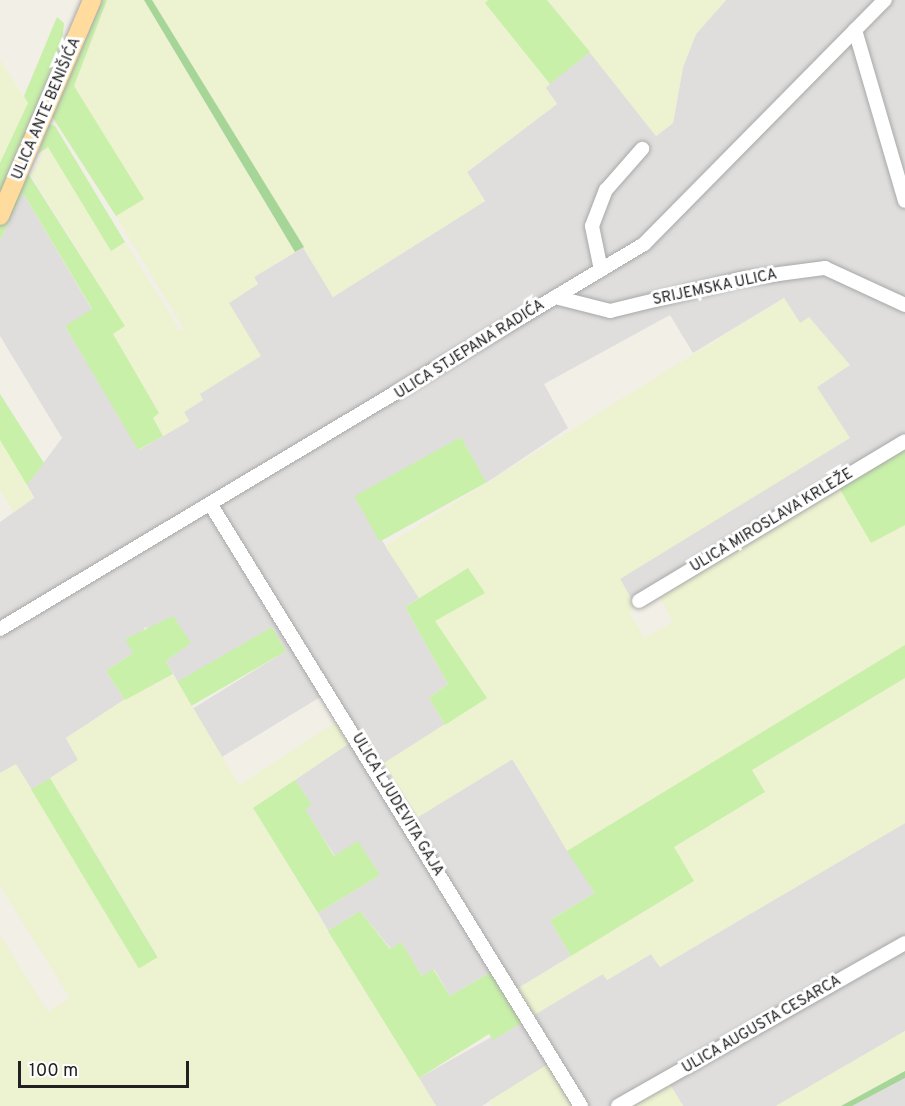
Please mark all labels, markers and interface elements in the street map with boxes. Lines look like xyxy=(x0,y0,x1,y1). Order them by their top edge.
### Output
street label: ULICA ANTE BENIŠIĆA xyxy=(9,35,85,183)
street label: SRIJEMSKA ULICA xyxy=(651,266,779,310)
street label: ULICA STJEPANA RADIĆA xyxy=(391,296,549,404)
street label: ULICA MIROSLAVA KRLEŽE xyxy=(687,465,857,577)
street label: ULICA LJUDEVITA GAJA xyxy=(347,730,447,880)
street label: ULICA AUGUSTA CESARCA xyxy=(679,972,845,1078)
scale bar xyxy=(21,1049,192,1087)
text: 100 m xyxy=(29,1060,78,1083)

